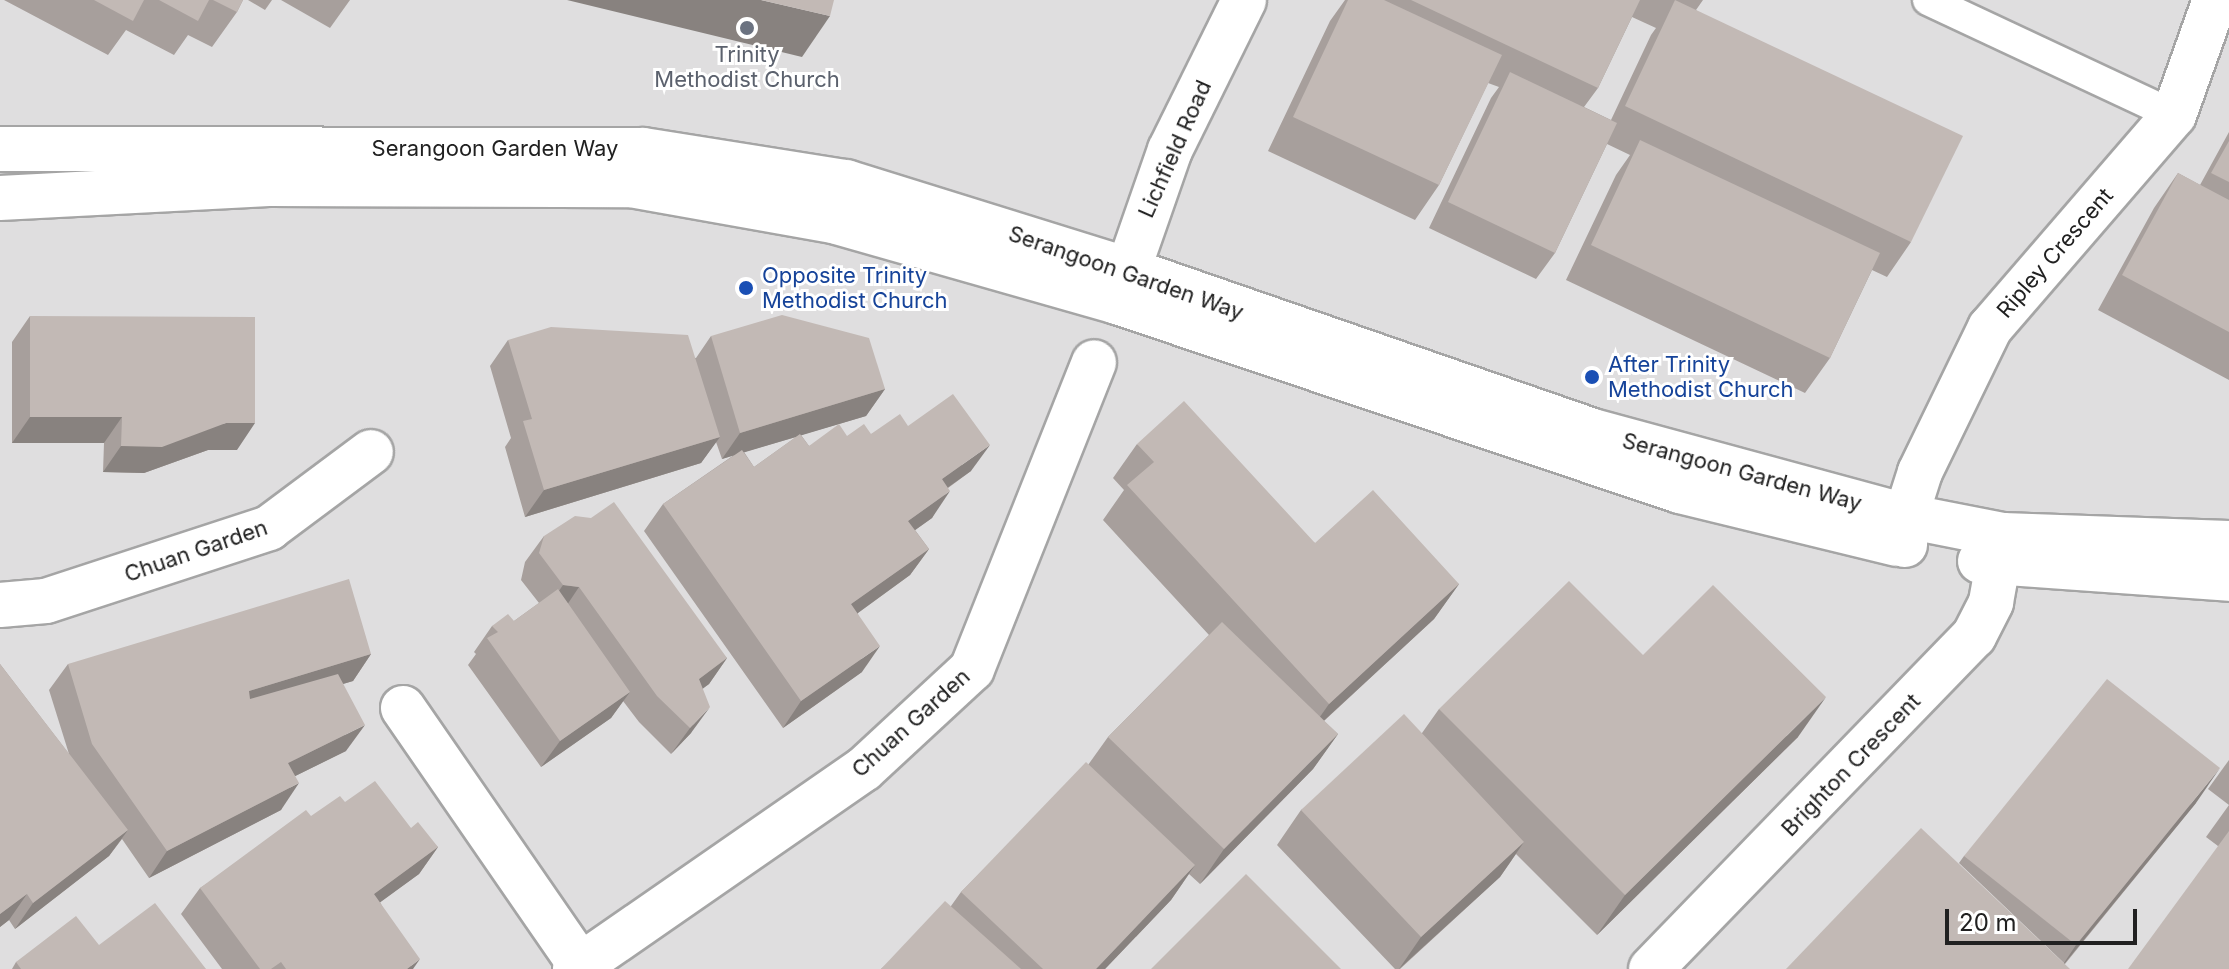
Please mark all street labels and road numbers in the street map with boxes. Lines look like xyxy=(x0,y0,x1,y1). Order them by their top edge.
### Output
street label: Lichfield Road xyxy=(1133,76,1217,222)
street label: Serangoon Garden Way xyxy=(372,136,618,162)
street label: Ripley Crescent xyxy=(1991,183,2119,323)
street label: Serangoon Garden Way xyxy=(1005,220,1247,326)
street label: Serangoon Garden Way xyxy=(1619,427,1865,517)
street label: Chuan Garden xyxy=(121,514,271,588)
street label: Chuan Garden xyxy=(847,663,975,783)
street label: Brighton Crescent xyxy=(1776,688,1926,842)

